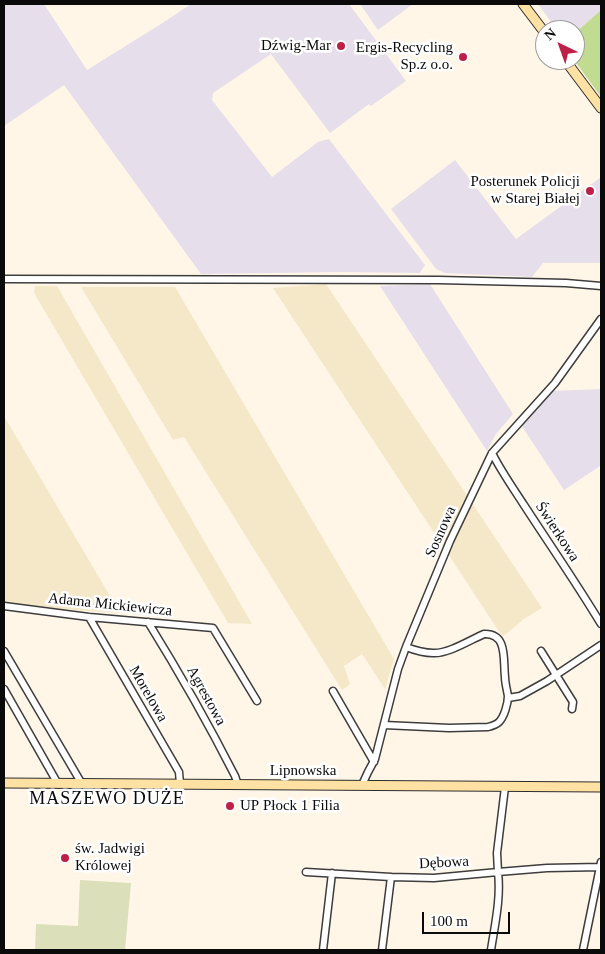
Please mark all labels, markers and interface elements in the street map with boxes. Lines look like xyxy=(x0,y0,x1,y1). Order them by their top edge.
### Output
north arrow xyxy=(535,20,585,70)
text: N xyxy=(542,25,559,43)
place label: Dźwig-Mar xyxy=(261,37,331,55)
place label: Ergis-Recycling Sp.z o.o. xyxy=(356,39,453,74)
marker: Dźwig-Mar xyxy=(335,40,347,52)
marker: Ergis-Recycling Sp.z o.o. xyxy=(457,51,469,63)
place label: Posterunek Policji w Starej Białej xyxy=(470,173,580,208)
marker: Posterunek Policji w Starej Białej xyxy=(584,185,596,197)
street label: Świerkowa xyxy=(531,499,583,565)
street label: Sosnowa xyxy=(422,504,460,560)
street label: Adama Mickiewicza xyxy=(47,590,173,620)
street label: Morelowa xyxy=(125,663,171,725)
street label: Agrestowa xyxy=(182,663,230,729)
street label: Lipnowska xyxy=(270,762,336,780)
district label: MASZEWO DUŻE xyxy=(28,788,186,810)
place label: UP Płock 1 Filia xyxy=(240,797,340,815)
marker: UP Płock 1 Filia xyxy=(224,800,236,812)
place label: św. Jadwigi Królowej xyxy=(75,840,145,875)
marker: św. Jadwigi Królowej xyxy=(59,852,71,864)
street label: Dębowa xyxy=(419,853,469,873)
scale bar xyxy=(425,902,512,934)
text: 100 m xyxy=(430,913,468,929)

